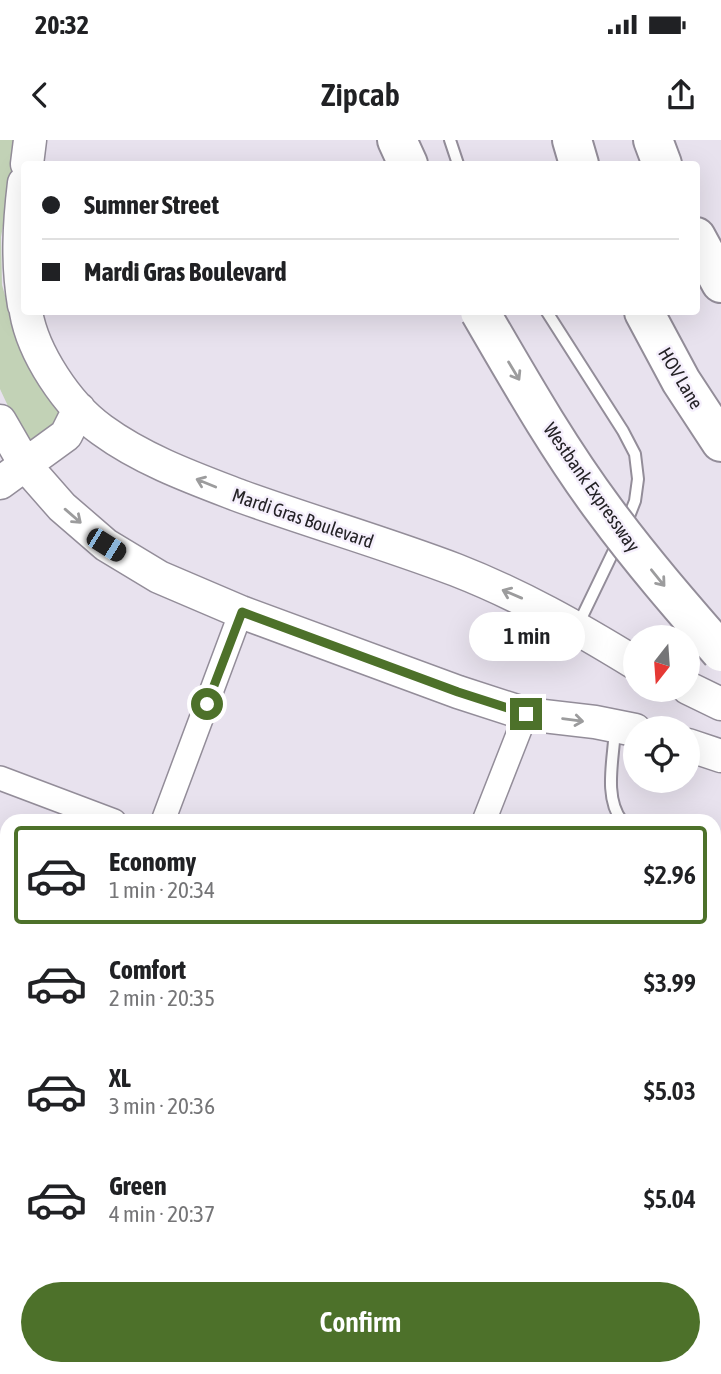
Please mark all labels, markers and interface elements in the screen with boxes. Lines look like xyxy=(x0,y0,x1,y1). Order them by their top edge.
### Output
text: 20:32 xyxy=(35,10,89,40)
icon: back xyxy=(21,76,59,114)
text: Zipcab xyxy=(321,76,400,113)
icon: share xyxy=(662,76,700,114)
text: Sumner Street xyxy=(84,190,219,220)
text: Mardi Gras Boulevard xyxy=(84,257,287,287)
street label: HOV Lane xyxy=(654,343,708,413)
one-way arrow xyxy=(508,360,522,380)
street label: Westbank Expressway xyxy=(539,418,645,556)
one-way arrow xyxy=(196,475,217,488)
street label: Mardi Gras Boulevard xyxy=(229,483,377,553)
one-way arrow xyxy=(64,508,82,524)
car xyxy=(83,525,130,565)
one-way arrow xyxy=(650,568,665,586)
one-way arrow xyxy=(501,587,523,600)
callout: 1 min xyxy=(468,612,584,662)
text: 1 min xyxy=(504,623,550,649)
north arrow xyxy=(623,625,700,702)
map controls xyxy=(623,625,700,793)
route start xyxy=(191,688,223,720)
route end xyxy=(510,698,542,730)
one-way arrow xyxy=(562,713,584,726)
button: locate xyxy=(623,716,700,793)
icon: car xyxy=(25,844,88,907)
text: Economy xyxy=(109,847,196,877)
text: $2.96 xyxy=(644,860,696,890)
text: 1 min · 20:34 xyxy=(109,877,215,903)
icon: car xyxy=(25,952,88,1015)
text: Comfort xyxy=(109,955,186,985)
text: $3.99 xyxy=(644,968,696,998)
text: 2 min · 20:35 xyxy=(109,985,215,1011)
icon: car xyxy=(25,1060,88,1123)
text: XL xyxy=(109,1063,131,1093)
text: $5.03 xyxy=(644,1076,696,1106)
text: 3 min · 20:36 xyxy=(109,1093,215,1119)
icon: car xyxy=(25,1168,88,1231)
text: Green xyxy=(109,1171,167,1201)
text: $5.04 xyxy=(644,1184,696,1214)
text: 4 min · 20:37 xyxy=(109,1201,215,1227)
button: Confirm xyxy=(21,1282,700,1362)

